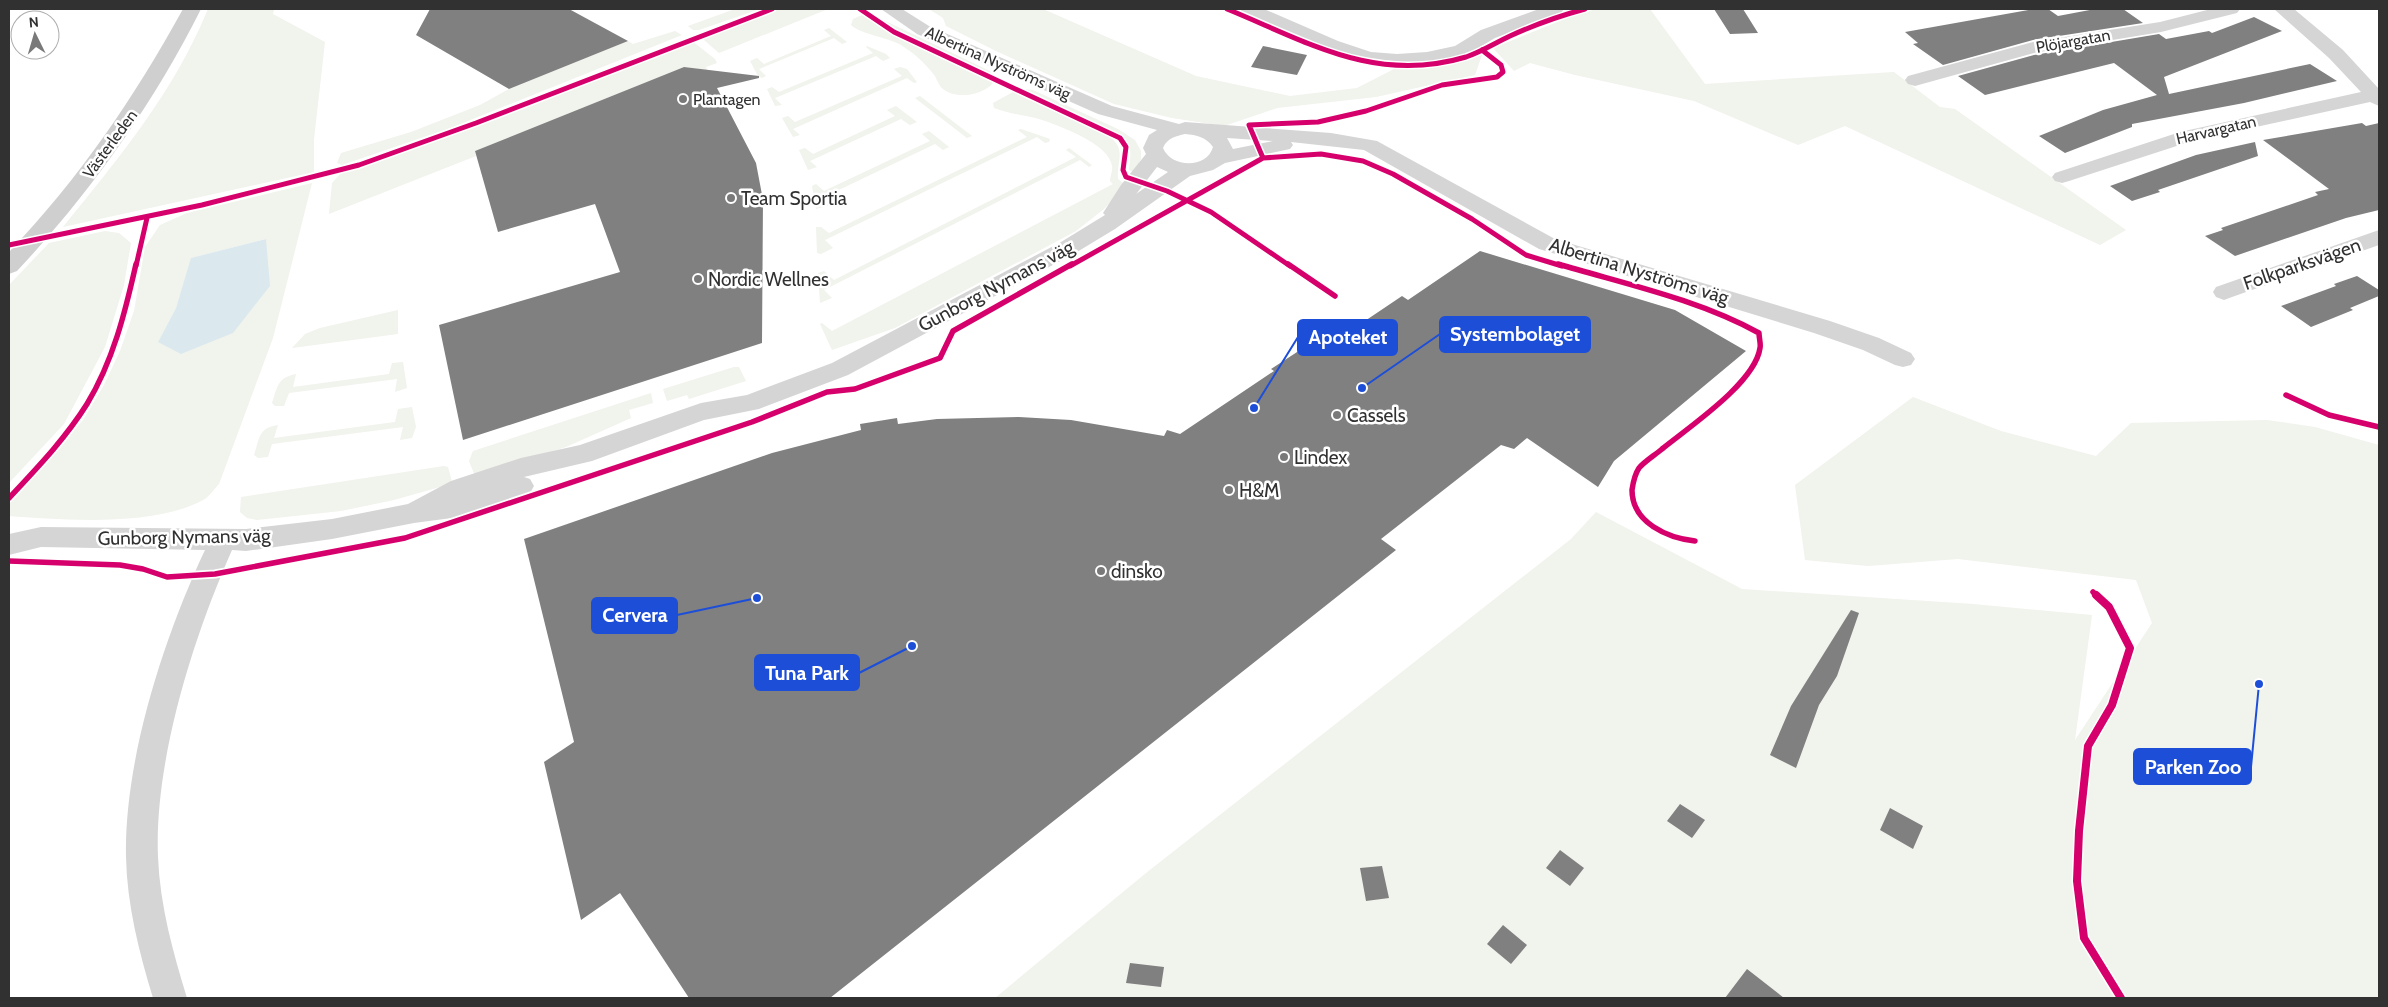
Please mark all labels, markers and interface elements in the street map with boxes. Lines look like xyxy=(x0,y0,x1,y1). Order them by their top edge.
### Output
north arrow xyxy=(10,10,60,60)
text: N xyxy=(28,13,40,31)
street label: Albertina Nyströms väg xyxy=(922,22,1075,104)
street label: Plöjargatan xyxy=(2034,25,2112,57)
place label: Plantagen xyxy=(693,90,761,109)
marker: Plantagen xyxy=(677,93,689,105)
street label: Västerleden xyxy=(79,106,141,182)
street label: Harvargatan xyxy=(2174,112,2258,148)
place label: Team Sportia xyxy=(741,187,847,210)
marker: Team Sportia xyxy=(725,192,737,204)
street label: Albertina Nyströms väg xyxy=(1546,233,1732,309)
street label: Folkparksvägen xyxy=(2240,233,2364,295)
street label: Gunborg Nymans väg xyxy=(914,235,1078,337)
place label: Nordic Wellnes xyxy=(708,268,829,291)
marker: Nordic Wellnes xyxy=(692,273,704,285)
callout: Systembolaget xyxy=(1440,317,1590,352)
callout: Apoteket xyxy=(1298,320,1397,355)
text: Systembolaget xyxy=(1450,322,1580,346)
text: Apoteket xyxy=(1309,325,1388,349)
place label: Cassels xyxy=(1347,404,1406,427)
marker: Cassels xyxy=(1331,409,1343,421)
place label: Lindex xyxy=(1294,446,1347,469)
marker: Lindex xyxy=(1278,451,1290,463)
place label: H&M xyxy=(1239,479,1279,502)
marker: H&M xyxy=(1223,484,1235,496)
street label: Gunborg Nymans väg xyxy=(97,524,271,550)
place label: dinsko xyxy=(1111,560,1163,583)
marker: dinsko xyxy=(1095,565,1107,577)
callout: Cervera xyxy=(592,598,677,633)
text: Cervera xyxy=(602,603,668,627)
callout: Tuna Park xyxy=(755,655,859,690)
text: Tuna Park xyxy=(765,661,849,685)
callout: Parken Zoo xyxy=(2134,749,2251,784)
text: Parken Zoo xyxy=(2145,755,2241,779)

